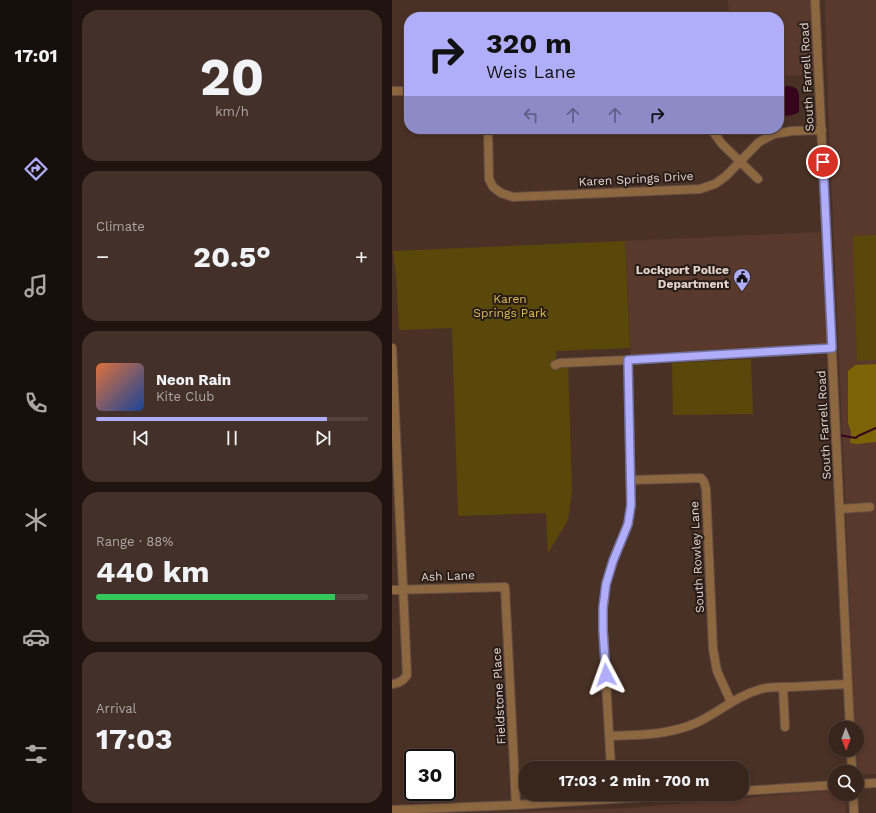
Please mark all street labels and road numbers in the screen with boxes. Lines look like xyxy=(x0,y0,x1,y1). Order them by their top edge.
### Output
street label: South Farrell Road xyxy=(797,22,817,132)
street label: Karen Springs Drive xyxy=(578,169,694,189)
street label: South Farrell Road xyxy=(814,370,834,480)
street label: South Rowley Lane xyxy=(687,501,707,613)
street label: Ash Lane xyxy=(421,568,475,584)
street label: Fieldstone Place xyxy=(489,647,509,745)

